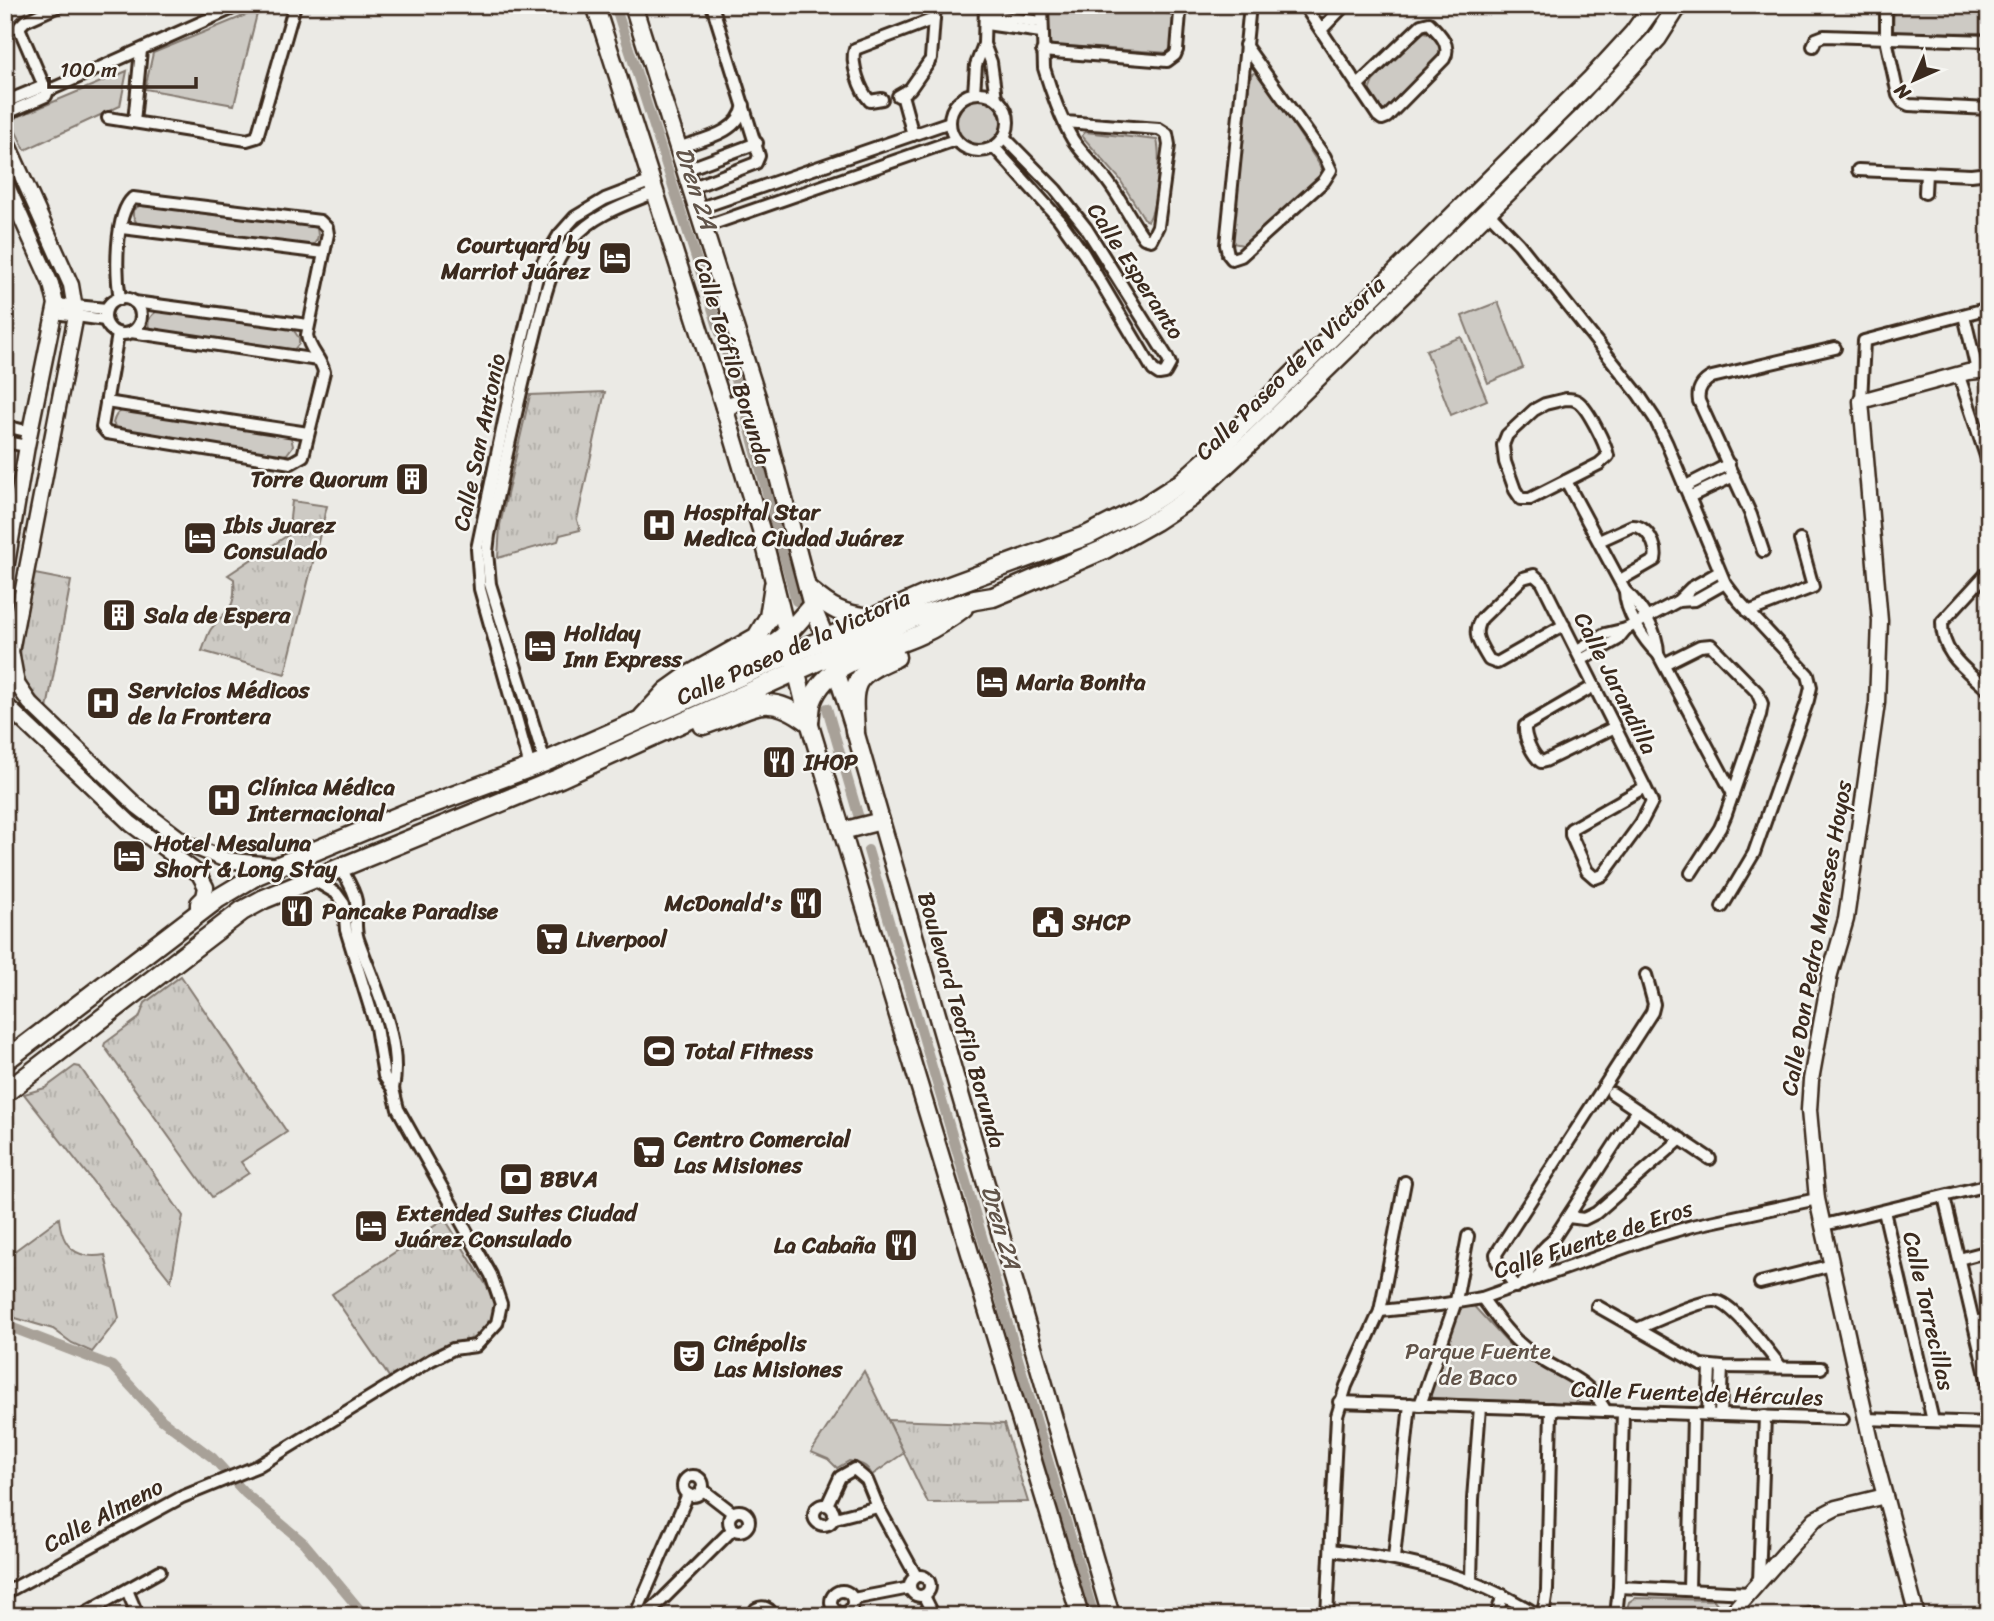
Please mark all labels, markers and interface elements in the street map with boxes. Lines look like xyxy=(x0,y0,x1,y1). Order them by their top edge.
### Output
scale bar xyxy=(49,46,196,90)
north arrow xyxy=(1878,46,1948,116)
text: 100 m xyxy=(60,51,117,89)
text: N xyxy=(1885,75,1919,109)
water label: Dren 2A xyxy=(663,141,730,237)
street label: Calle Esperanto xyxy=(1076,194,1196,349)
place label: Courtyard by Marriot Juárez xyxy=(440,225,591,292)
hotel icon: Courtyard by Marriot Juárez xyxy=(596,239,634,277)
street label: Calle Teófilo Borunda xyxy=(681,252,784,470)
street label: Calle Paseo de la Victoria xyxy=(1185,265,1396,471)
street label: Calle San Antonio xyxy=(441,349,518,535)
place label: Torre Quorum xyxy=(251,459,388,500)
building icon: Torre Quorum xyxy=(393,460,431,498)
place label: Hospital Star Medica Ciudad Juárez xyxy=(683,492,905,559)
place label: Ibis Juarez Consulado xyxy=(223,505,337,572)
hospital icon: Hospital Star Medica Ciudad Juárez xyxy=(640,506,678,544)
hotel icon: Ibis Juarez Consulado xyxy=(181,519,219,557)
street label: Calle Paseo de la Victoria xyxy=(669,577,917,718)
place label: Sala de Espera xyxy=(143,595,292,636)
building icon: Sala de Espera xyxy=(100,596,138,634)
street label: Calle Jarandilla xyxy=(1562,605,1669,762)
place label: Holiday Inn Express xyxy=(563,613,683,680)
hotel icon: Holiday Inn Express xyxy=(521,627,559,665)
place label: Maria Bonita xyxy=(1015,662,1146,703)
hotel icon: Maria Bonita xyxy=(973,663,1011,701)
place label: Servicios Médicos de la Frontera xyxy=(127,670,311,737)
hospital icon: Servicios Médicos de la Frontera xyxy=(84,684,122,722)
place label: IHOP xyxy=(803,742,858,783)
restaurant icon: IHOP xyxy=(760,743,798,781)
place label: Clínica Médica Internacional xyxy=(247,767,396,834)
street label: Calle Don Pedro Meneses Hoyos xyxy=(1769,777,1864,1099)
hospital icon: Clínica Médica Internacional xyxy=(205,781,243,819)
place label: Hotel Mesaluna Short & Long Stay xyxy=(153,823,338,890)
hotel icon: Hotel Mesaluna Short & Long Stay xyxy=(110,837,148,875)
place label: McDonald's xyxy=(663,883,782,924)
restaurant icon: McDonald's xyxy=(787,884,825,922)
street label: Boulevard Teofilo Borunda xyxy=(905,887,1018,1153)
place label: Pancake Paradise xyxy=(322,891,499,932)
restaurant icon: Pancake Paradise xyxy=(278,892,316,930)
place label: SHCP xyxy=(1071,902,1131,943)
public building icon: SHCP xyxy=(1029,903,1067,941)
place label: Liverpool xyxy=(576,919,668,960)
supermarket icon: Liverpool xyxy=(533,920,571,958)
place label: Total Fitness xyxy=(684,1031,813,1072)
sports icon: Total Fitness xyxy=(640,1032,678,1070)
place label: Centro Comercial Las Misiones xyxy=(673,1119,852,1186)
supermarket icon: Centro Comercial Las Misiones xyxy=(630,1133,668,1171)
place label: BBVA xyxy=(540,1159,598,1200)
bank icon: BBVA xyxy=(497,1160,535,1198)
water label: Dren 2A xyxy=(969,1180,1034,1276)
street label: Calle Fuente de Eros xyxy=(1488,1188,1699,1291)
place label: Extended Suites Ciudad Juárez Consulado xyxy=(394,1193,638,1260)
hotel icon: Extended Suites Ciudad Juárez Consulado xyxy=(352,1207,390,1245)
place label: La Cabaña xyxy=(774,1225,876,1266)
restaurant icon: La Cabaña xyxy=(882,1226,920,1264)
street label: Calle Torrecillas xyxy=(1890,1228,1967,1395)
place label: Cinépolis Las Misiones xyxy=(713,1323,844,1390)
park label: Parque Fuente de Baco xyxy=(1405,1331,1551,1398)
theatre icon: Cinépolis Las Misiones xyxy=(670,1337,708,1375)
street label: Calle Fuente de Hércules xyxy=(1570,1369,1824,1418)
street label: Calle Almeno xyxy=(36,1466,171,1564)

